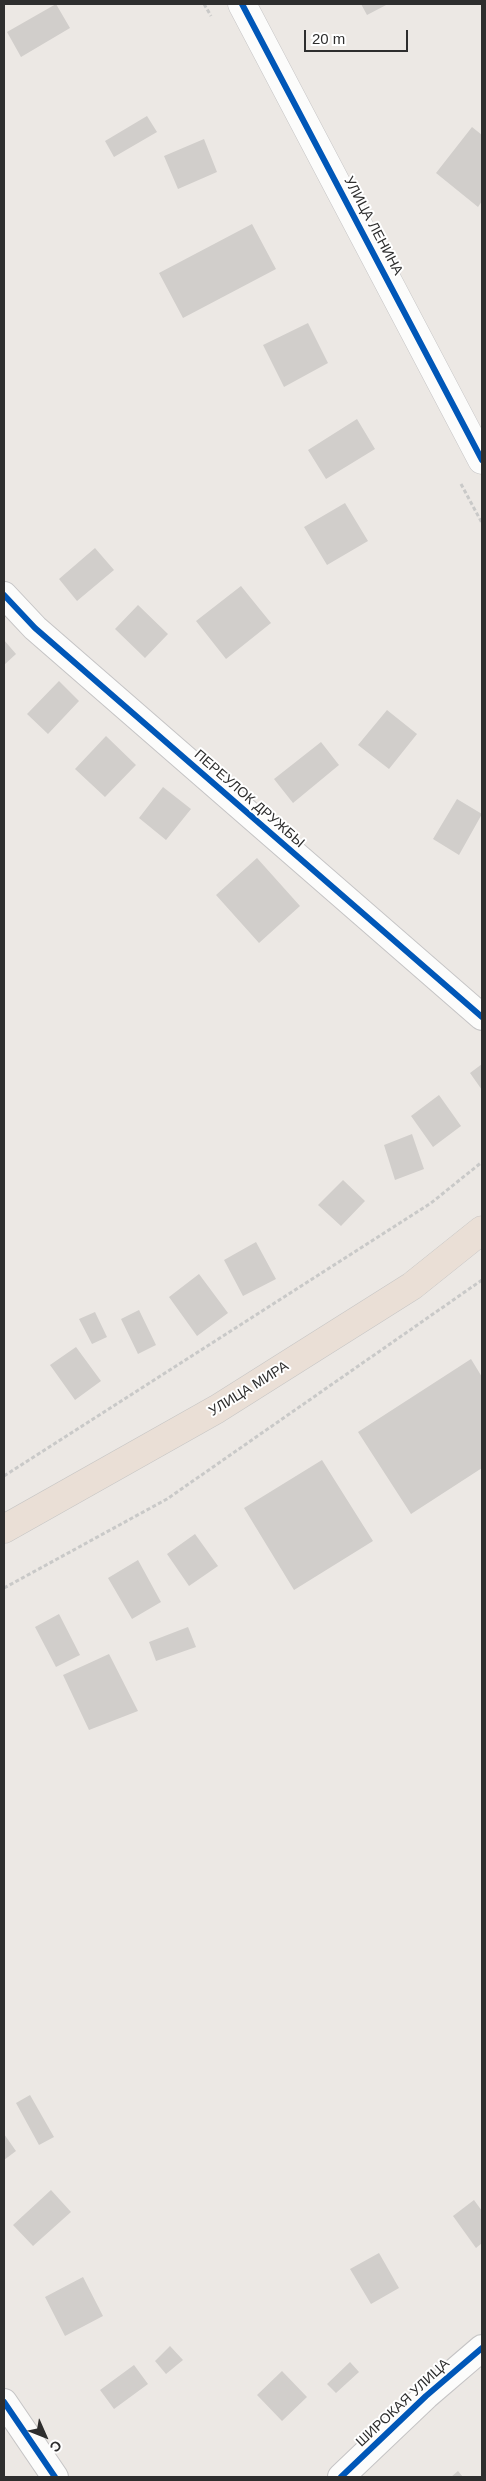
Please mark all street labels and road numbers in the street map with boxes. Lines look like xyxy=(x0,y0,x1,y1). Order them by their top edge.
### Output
street label: УЛИЦА ЛЕНИНА xyxy=(340,174,406,278)
street label: ПЕРЕУЛОК ДРУЖБЫ xyxy=(190,747,308,851)
street label: УЛИЦА МИРА xyxy=(206,1358,292,1420)
street label: ШИРОКАЯ УЛИЦА xyxy=(353,2355,453,2451)

